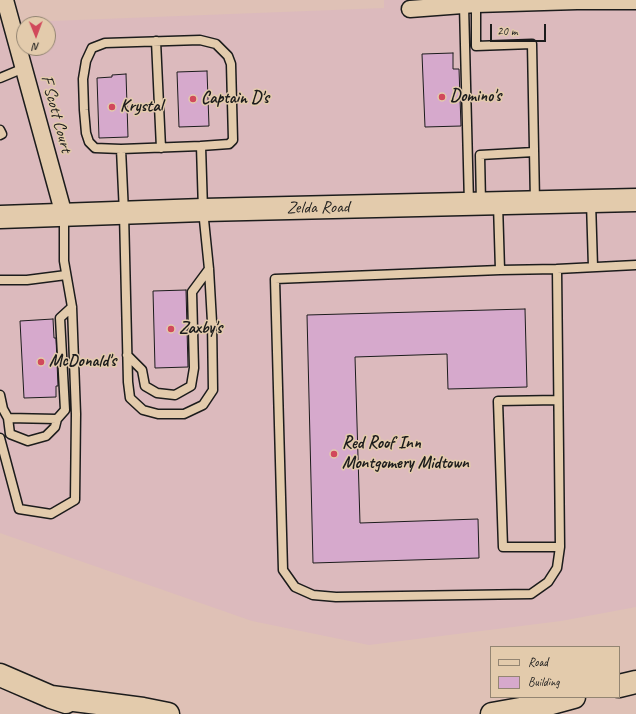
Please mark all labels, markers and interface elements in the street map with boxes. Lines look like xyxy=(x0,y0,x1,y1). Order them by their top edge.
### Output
north arrow xyxy=(16,16,56,56)
scale bar xyxy=(492,16,548,42)
text: 20 m xyxy=(497,23,517,39)
text: N xyxy=(33,40,40,54)
street label: F Scott Court xyxy=(36,73,76,155)
place label: Domino's xyxy=(450,87,501,107)
place label: Captain D's xyxy=(201,89,269,109)
marker: Domino's xyxy=(437,92,447,102)
marker: Captain D's xyxy=(188,94,198,104)
place label: Krystal xyxy=(120,97,163,117)
marker: Krystal xyxy=(107,102,117,112)
street label: Zelda Road xyxy=(286,197,350,219)
place label: Zaxby's xyxy=(179,319,222,339)
marker: Zaxby's xyxy=(166,324,176,334)
place label: McDonald's xyxy=(49,352,116,372)
marker: McDonald's xyxy=(36,357,46,367)
place label: Red Roof Inn Montgomery Midtown xyxy=(342,434,469,474)
marker: Red Roof Inn Montgomery Midtown xyxy=(329,449,339,459)
legend xyxy=(490,646,620,698)
text: Road xyxy=(528,654,548,670)
text: Building xyxy=(528,674,560,690)

